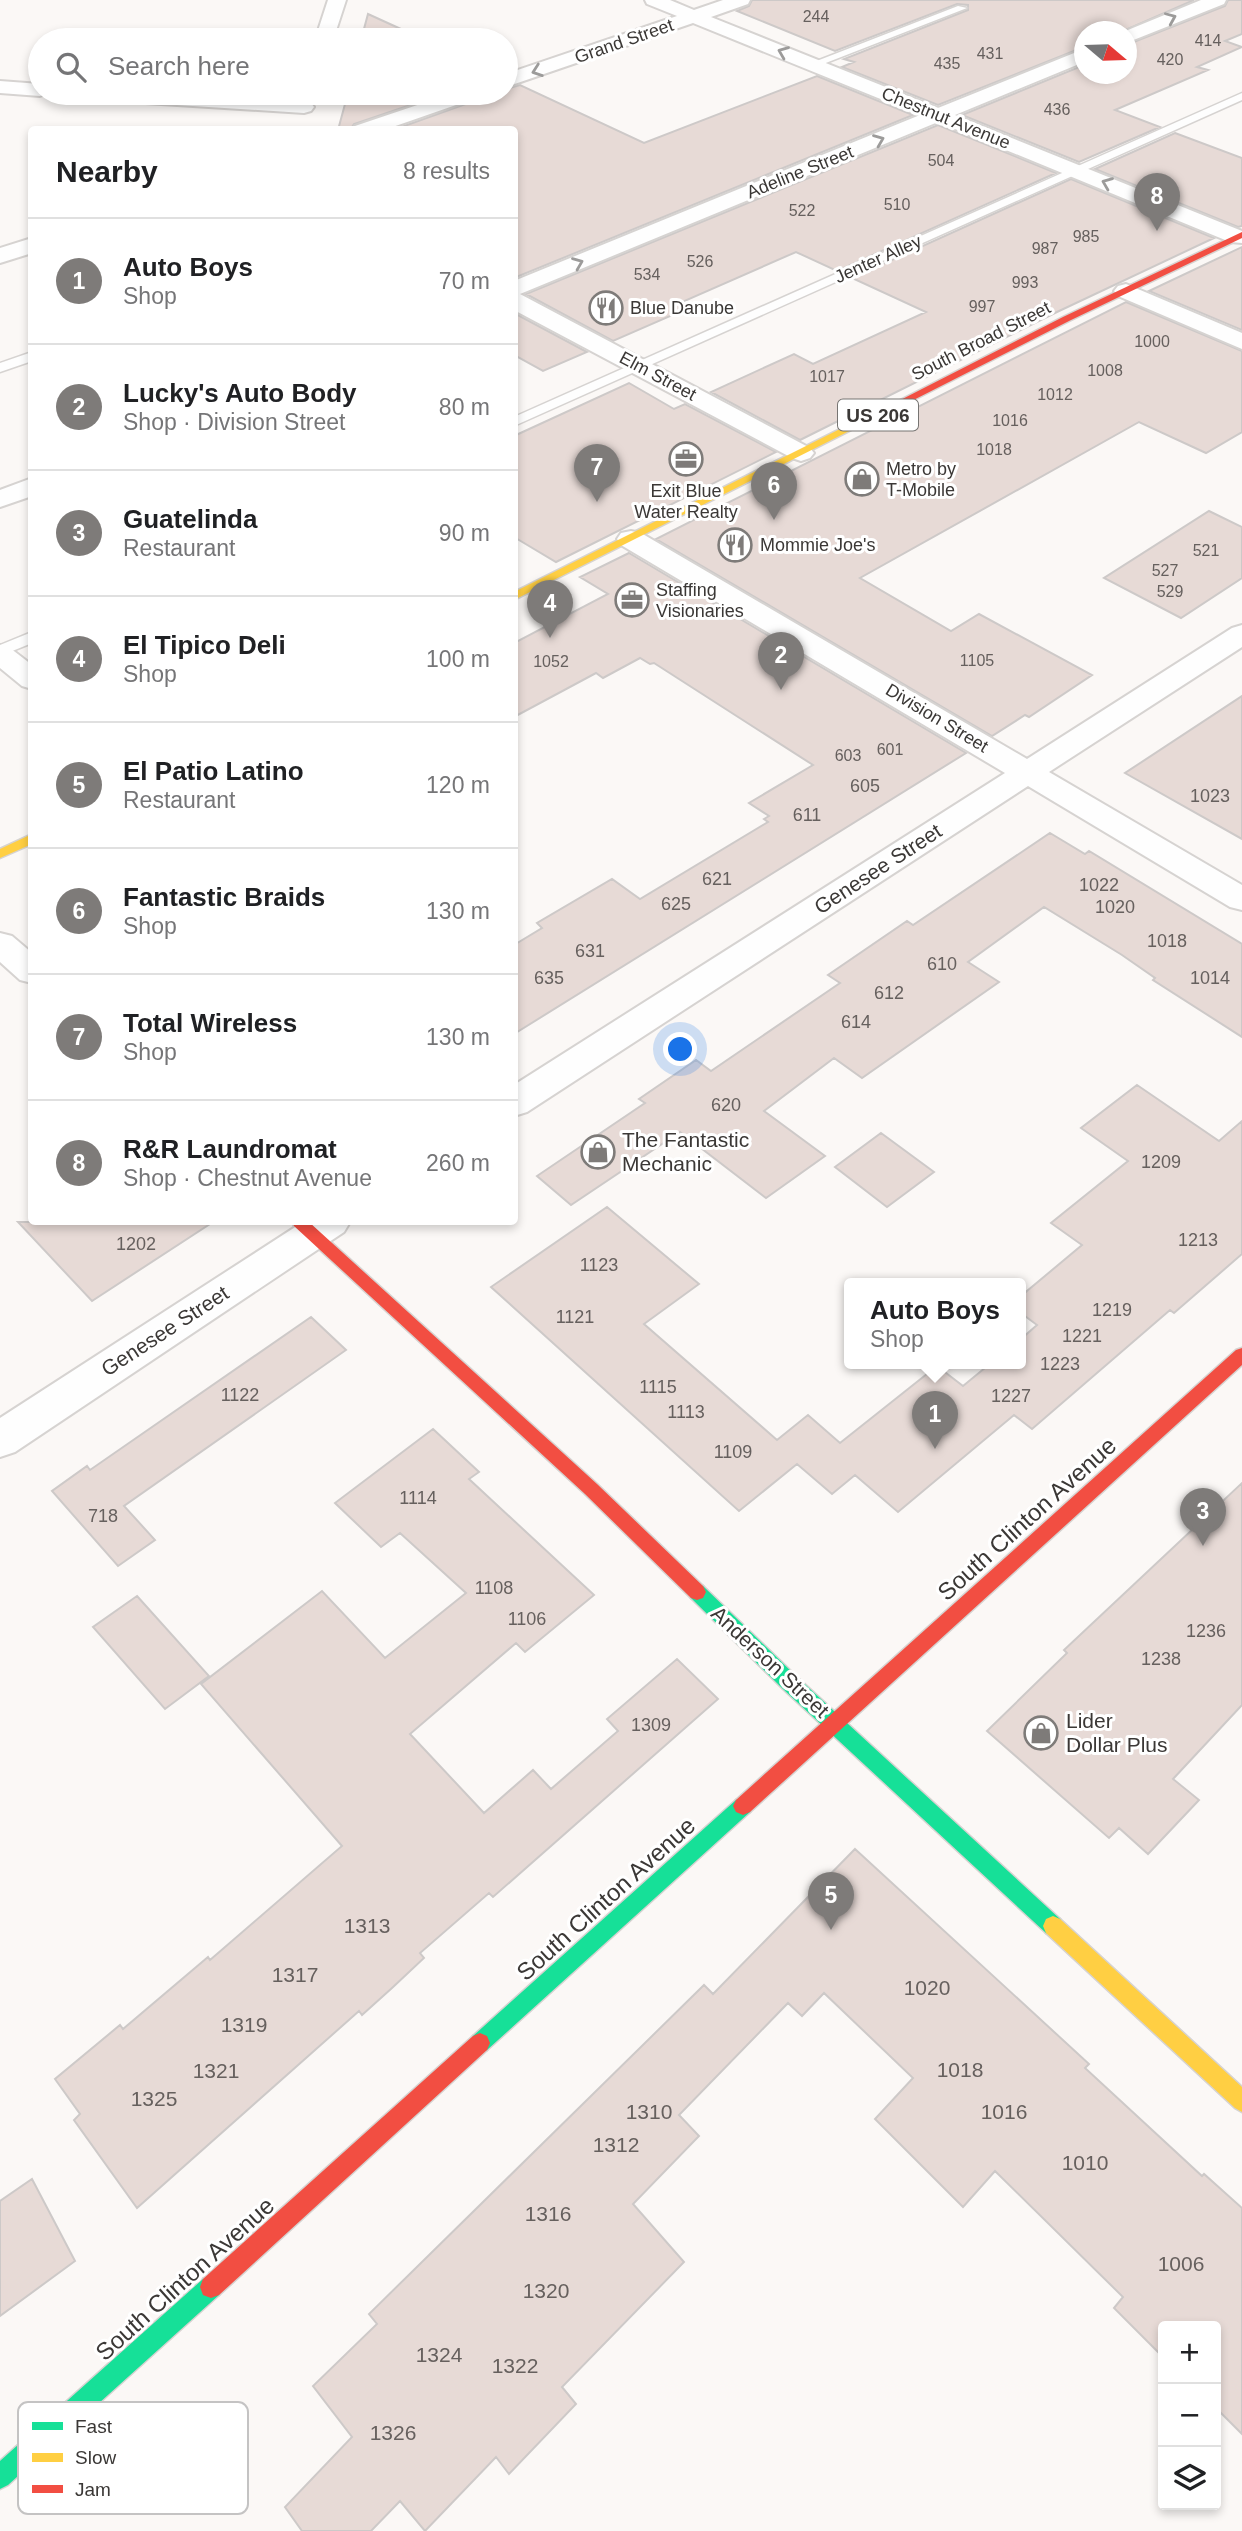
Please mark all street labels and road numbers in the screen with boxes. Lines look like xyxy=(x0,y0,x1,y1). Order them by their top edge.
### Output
street label: Grand Street xyxy=(572,15,676,67)
street label: Chestnut Avenue xyxy=(879,83,1013,153)
street label: Adeline Street xyxy=(744,142,856,202)
street label: Jenter Alley xyxy=(831,231,925,287)
street label: South Broad Street xyxy=(908,297,1054,385)
street label: Elm Street xyxy=(616,347,700,405)
road number: US 206 xyxy=(838,400,918,430)
street label: Division Street xyxy=(882,680,992,756)
street label: Genesee Street xyxy=(810,819,946,918)
street label: Genesee Street xyxy=(97,1281,233,1380)
street label: South Clinton Avenue xyxy=(932,1432,1121,1606)
street label: Anderson Street xyxy=(707,1601,834,1722)
street label: South Clinton Avenue xyxy=(511,1812,700,1986)
street label: South Clinton Avenue xyxy=(90,2192,279,2366)

